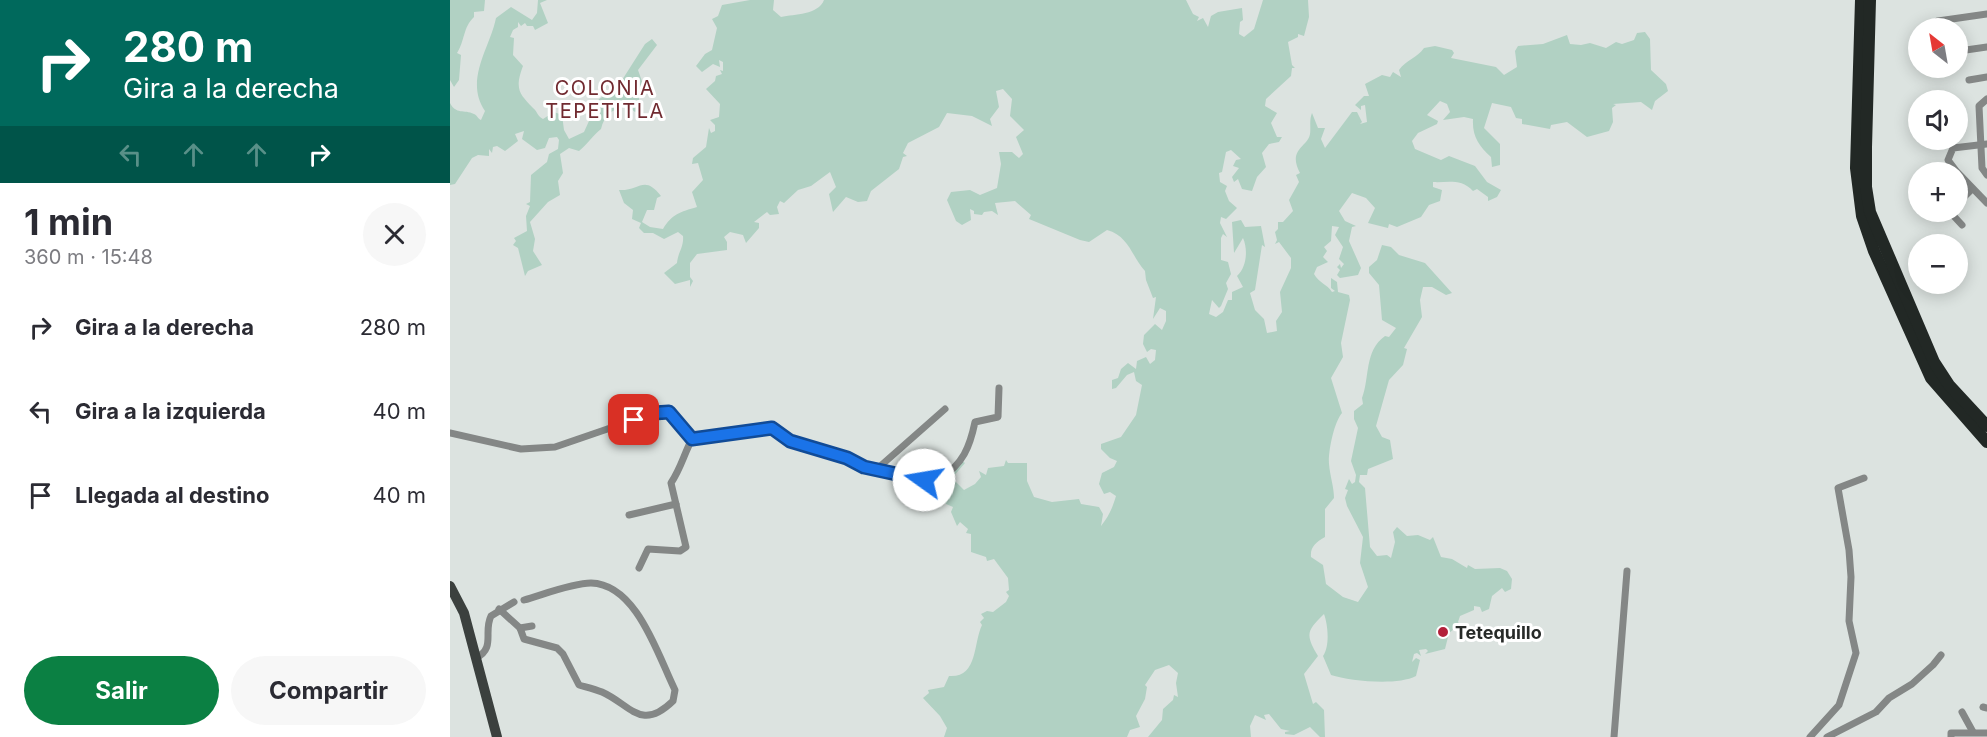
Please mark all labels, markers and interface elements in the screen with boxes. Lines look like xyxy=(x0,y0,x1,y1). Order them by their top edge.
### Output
north arrow xyxy=(1908,18,1968,78)
map controls xyxy=(1908,18,1968,294)
text: 280 m xyxy=(123,21,253,72)
icon: right xyxy=(24,24,102,102)
text: Gira a la derecha xyxy=(123,72,339,105)
district label: COLONIA TEPETITLA xyxy=(545,76,665,123)
button: sound xyxy=(1908,90,1968,150)
icon: left xyxy=(114,138,147,171)
icon: ahead xyxy=(177,138,210,171)
icon: ahead xyxy=(240,138,273,171)
icon: right xyxy=(303,138,336,171)
button: + xyxy=(1908,162,1968,222)
text: 1 min xyxy=(24,200,113,244)
button: close xyxy=(363,203,426,266)
button: − xyxy=(1908,234,1968,294)
text: 360 m · 15:48 xyxy=(24,245,153,269)
icon: right xyxy=(24,311,57,344)
text: Gira a la derecha xyxy=(75,314,254,340)
text: 280 m xyxy=(360,314,426,340)
pin xyxy=(608,394,659,445)
icon: left xyxy=(24,395,57,428)
text: Gira a la izquierda xyxy=(75,398,266,424)
text: 40 m xyxy=(372,398,426,424)
icon: arrive xyxy=(617,403,650,436)
position arrow xyxy=(892,448,956,512)
icon: arrive xyxy=(24,479,57,512)
text: Llegada al destino xyxy=(75,482,269,508)
text: 40 m xyxy=(372,482,426,508)
place label: Tetequillo xyxy=(1455,622,1542,643)
marker: Tetequillo xyxy=(1436,625,1450,639)
button: Salir xyxy=(24,656,219,725)
button: Compartir xyxy=(231,656,426,725)

